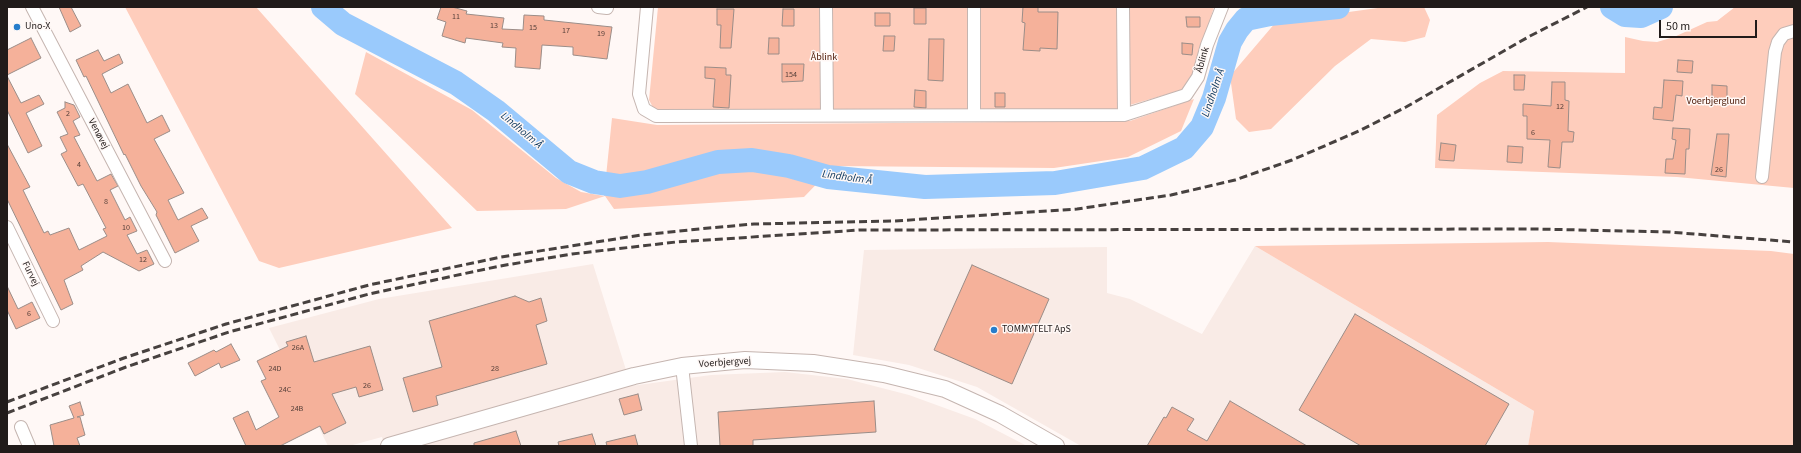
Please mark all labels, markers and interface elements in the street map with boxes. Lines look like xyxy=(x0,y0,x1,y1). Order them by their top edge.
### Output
house number: 11 xyxy=(452,12,460,22)
scale bar xyxy=(1661,12,1759,38)
text: 50 m xyxy=(1666,18,1690,35)
place label: Uno-X xyxy=(25,21,50,33)
house number: 13 xyxy=(490,21,498,31)
marker: Uno-X xyxy=(12,22,22,32)
house number: 15 xyxy=(529,23,537,33)
house number: 17 xyxy=(562,26,570,36)
house number: 19 xyxy=(597,29,605,39)
street label: Åblink xyxy=(1194,46,1212,74)
park label: Åblink xyxy=(811,52,837,64)
water label: Lindholm Å xyxy=(1200,67,1228,119)
house number: 154 xyxy=(785,70,797,80)
park label: Voerbjerglund xyxy=(1686,96,1746,108)
house number: 12 xyxy=(1556,102,1564,112)
house number: 2 xyxy=(66,109,70,119)
water label: Lindholm Å xyxy=(498,110,544,152)
street label: Venøvej xyxy=(85,117,111,151)
house number: 6 xyxy=(1531,128,1535,138)
house number: 4 xyxy=(77,160,81,170)
house number: 26 xyxy=(1715,165,1723,175)
water label: Lindholm Å xyxy=(821,168,873,188)
house number: 8 xyxy=(104,197,108,207)
house number: 10 xyxy=(122,223,130,233)
house number: 12 xyxy=(139,255,147,265)
street label: Furvej xyxy=(19,260,41,288)
house number: 6 xyxy=(27,309,31,319)
place label: TOMMYTELT ApS xyxy=(1002,324,1071,336)
marker: TOMMYTELT ApS xyxy=(989,325,999,335)
house number: 26A xyxy=(292,343,304,353)
street label: Voerbjergvej xyxy=(699,355,751,371)
house number: 24D xyxy=(269,364,281,374)
house number: 28 xyxy=(491,364,499,374)
house number: 26 xyxy=(363,381,371,391)
house number: 24C xyxy=(279,385,291,395)
house number: 24B xyxy=(291,404,303,414)

